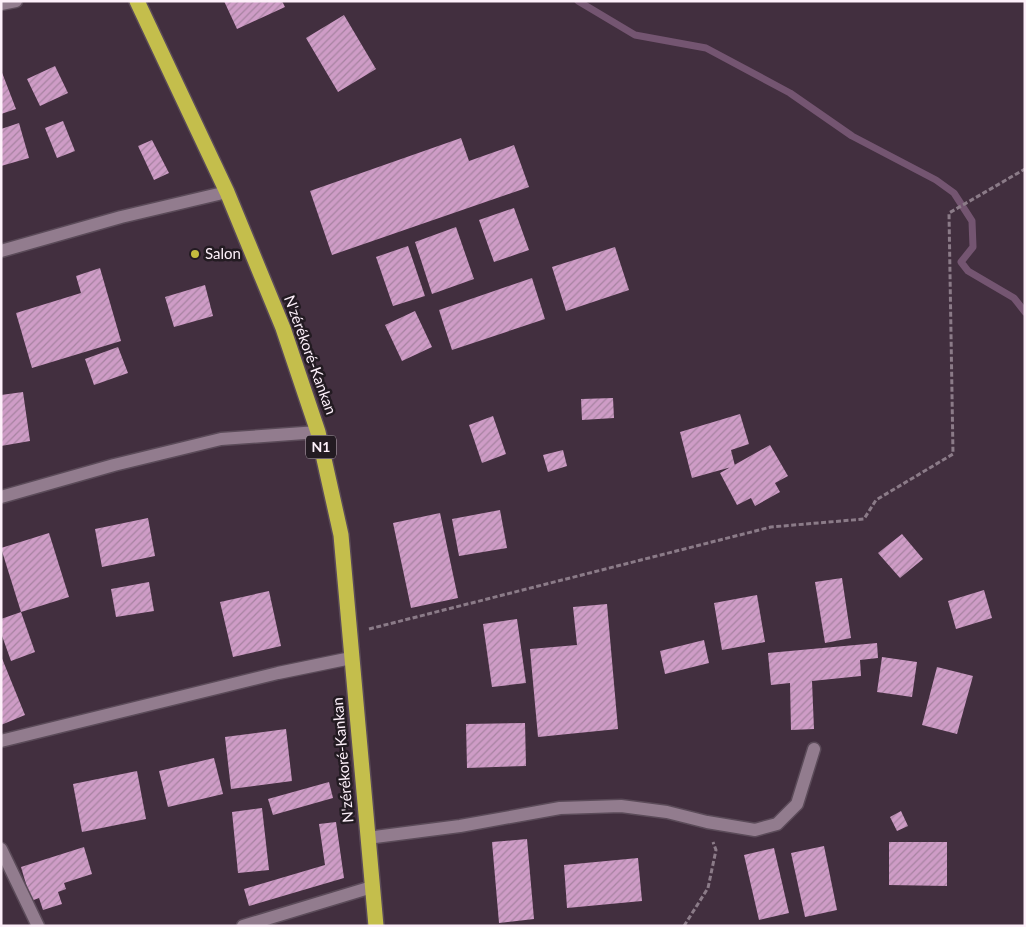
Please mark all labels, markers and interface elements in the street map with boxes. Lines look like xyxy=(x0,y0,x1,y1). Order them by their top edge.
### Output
place label: Salon xyxy=(205,244,241,262)
marker: Salon xyxy=(189,248,201,260)
street label: N'zérékoré-Kankan xyxy=(281,293,341,417)
road number: N1 xyxy=(306,436,336,458)
street label: N'zérékoré-Kankan xyxy=(328,697,356,823)

